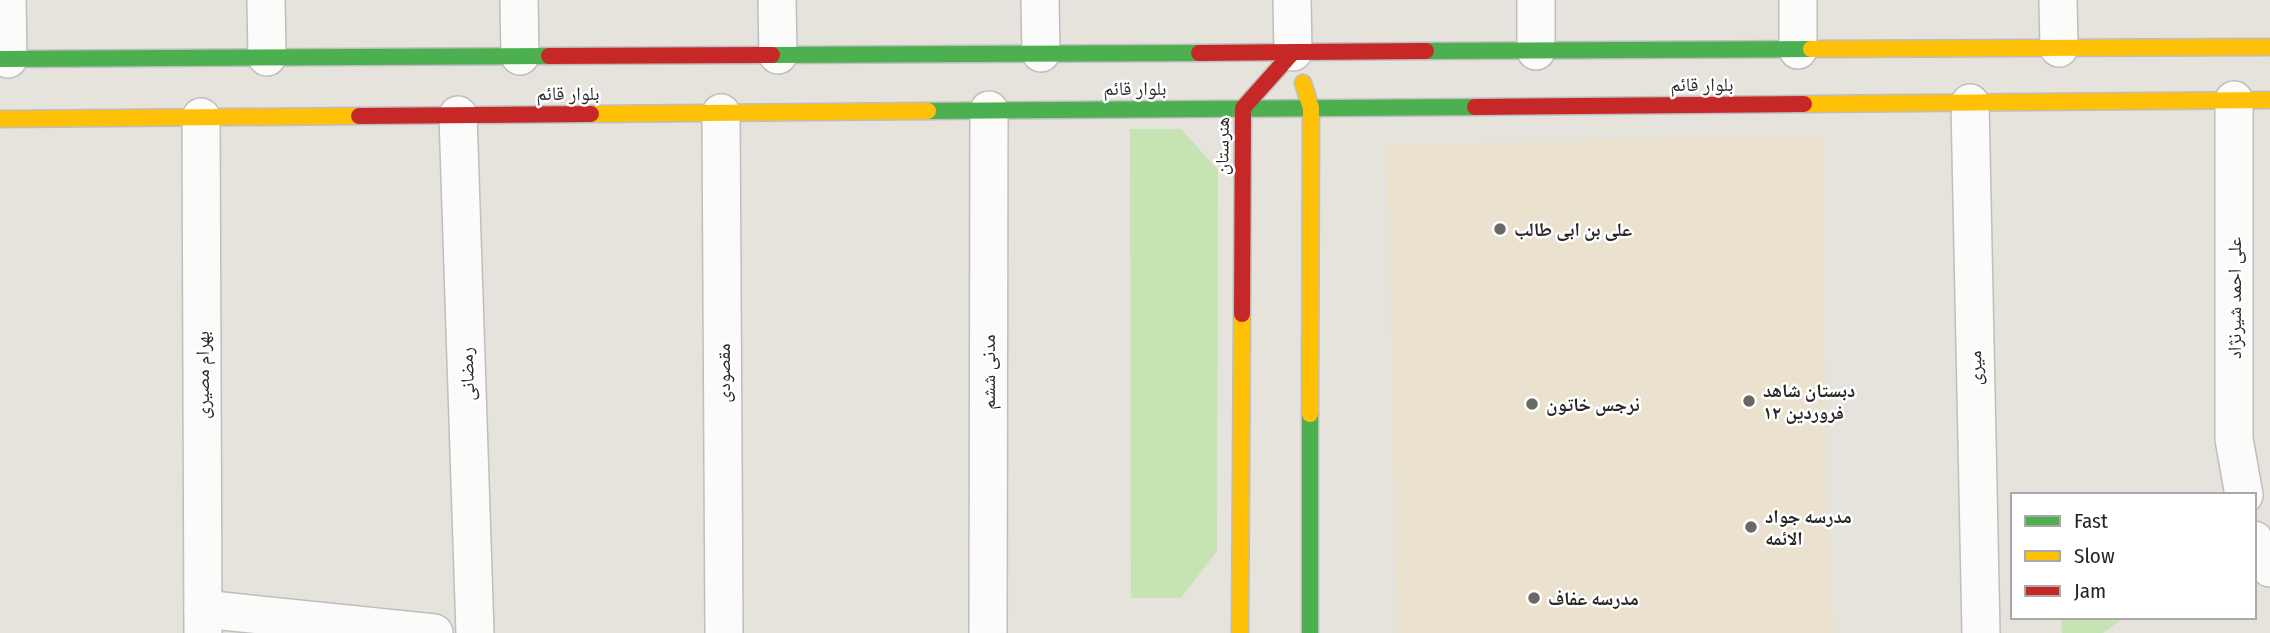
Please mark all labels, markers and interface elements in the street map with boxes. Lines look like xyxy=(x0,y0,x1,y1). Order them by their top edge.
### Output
street label: بلوار قائم xyxy=(1670,73,1734,97)
street label: بلوار قائم xyxy=(1103,77,1167,101)
street label: بلوار قائم xyxy=(536,82,600,106)
street label: هنرستان xyxy=(1210,117,1234,175)
place label: علی بن ابی طالب xyxy=(1514,218,1632,241)
marker: علی بن ابی طالب xyxy=(1492,221,1508,237)
street label: علی احمد شیرنژاد xyxy=(2223,237,2246,359)
street label: بهرام مصیری xyxy=(191,331,216,419)
street label: مدنی ششم xyxy=(977,334,1001,410)
street label: مقصودی xyxy=(712,343,735,403)
street label: رمضانی xyxy=(455,347,479,401)
street label: میری xyxy=(1963,350,1987,386)
place label: دبستان شاهد ۱۲ فروردین xyxy=(1763,379,1855,424)
place label: نرجس خاتون xyxy=(1546,393,1640,416)
marker: دبستان شاهد ۱۲ فروردین xyxy=(1741,393,1757,409)
marker: نرجس خاتون xyxy=(1524,396,1540,412)
legend xyxy=(2011,493,2256,619)
place label: مدرسه جواد الائمه xyxy=(1765,505,1852,550)
text: Fast xyxy=(2074,508,2108,534)
marker: مدرسه جواد الائمه xyxy=(1743,519,1759,535)
text: Slow xyxy=(2074,543,2115,569)
text: Jam xyxy=(2074,578,2106,604)
place label: مدرسه عفاف xyxy=(1548,587,1639,610)
marker: مدرسه عفاف xyxy=(1526,590,1542,606)

